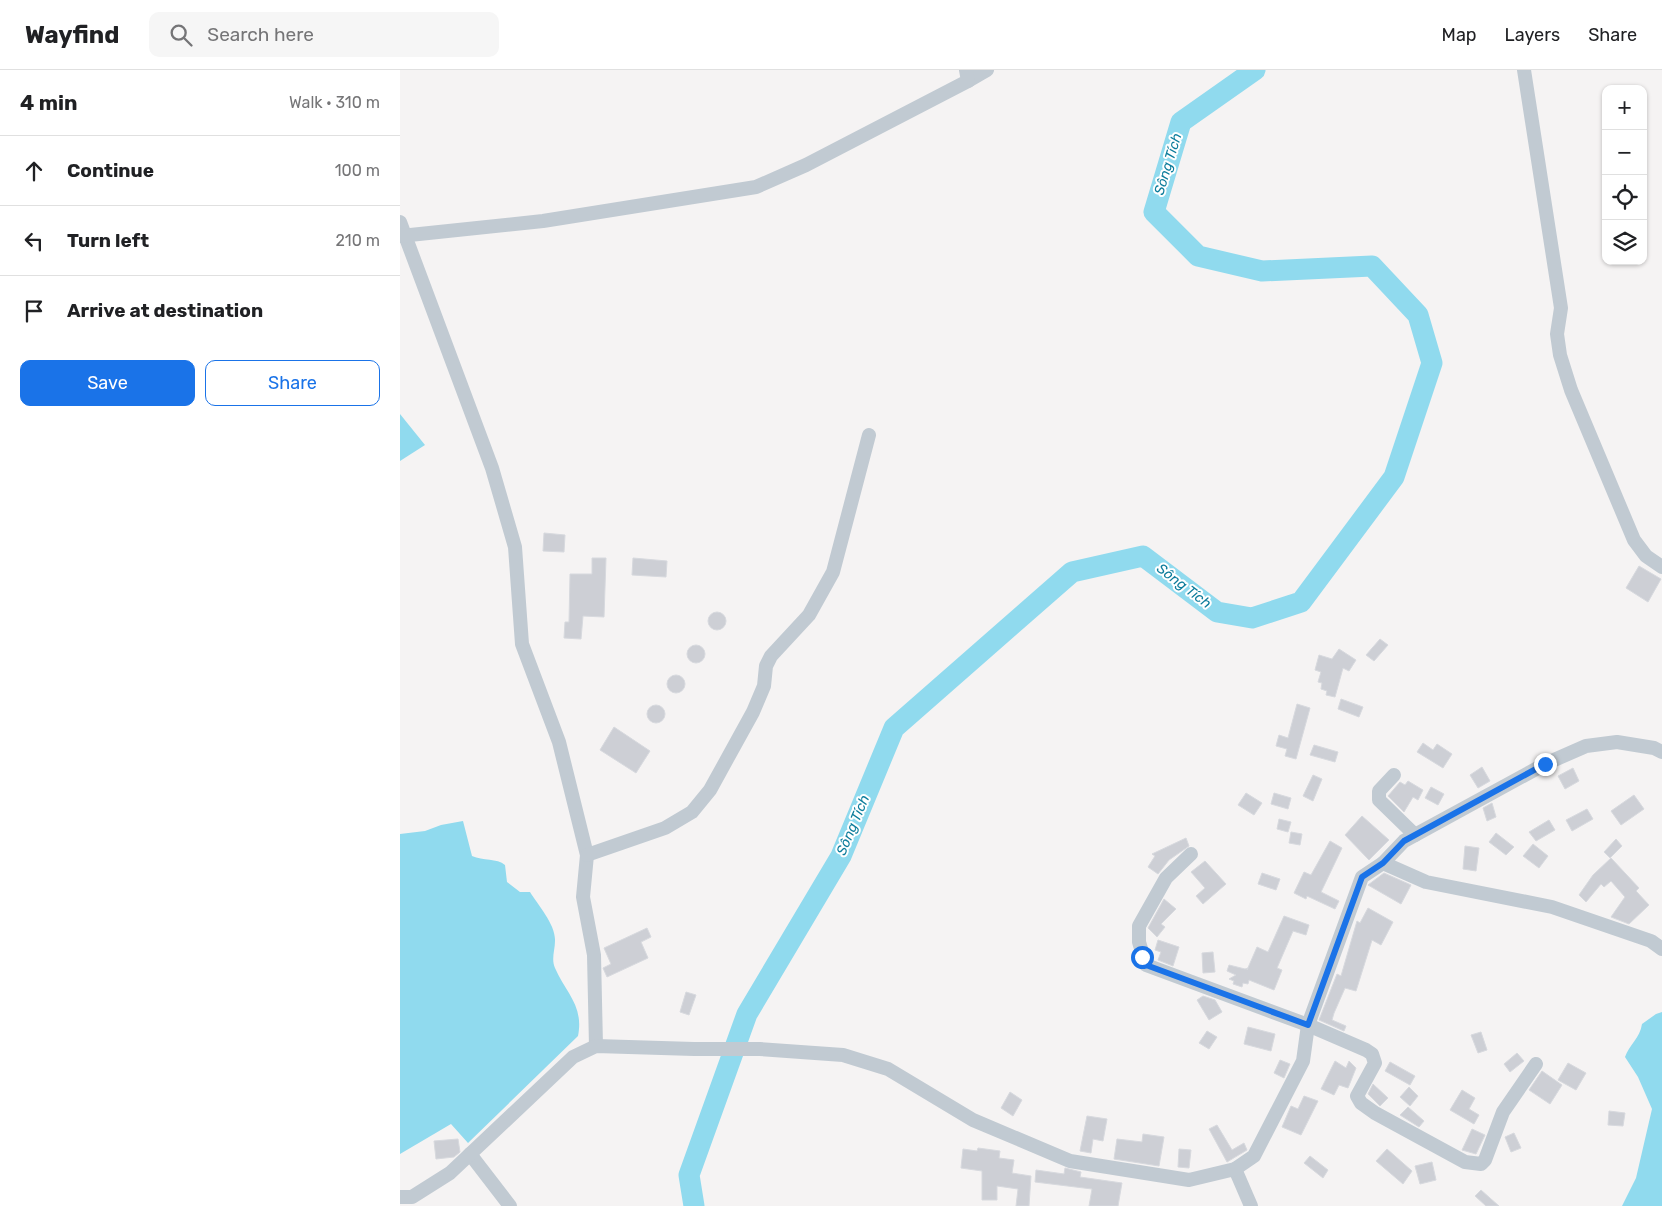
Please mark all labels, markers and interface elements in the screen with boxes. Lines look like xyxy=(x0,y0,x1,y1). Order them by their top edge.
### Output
search box xyxy=(149,12,499,57)
text: Wayfind xyxy=(25,21,119,49)
icon: search xyxy=(167,21,195,49)
text: Search here xyxy=(207,23,314,46)
text: Map xyxy=(1442,24,1477,46)
text: Layers xyxy=(1505,24,1560,46)
text: Share xyxy=(1588,24,1637,46)
map controls xyxy=(1602,85,1647,265)
button: + xyxy=(1602,85,1647,130)
text: 4 min xyxy=(20,90,78,115)
text: Walk · 310 m xyxy=(289,93,380,112)
button: − xyxy=(1602,130,1647,175)
water label: Sông Tích xyxy=(1151,131,1185,197)
icon: ahead xyxy=(20,157,48,185)
text: Continue xyxy=(67,159,154,182)
text: 100 m xyxy=(335,161,380,180)
button: locate xyxy=(1602,175,1647,220)
button: layers xyxy=(1602,220,1647,265)
icon: left xyxy=(20,227,48,255)
text: Turn left xyxy=(67,229,149,252)
text: 210 m xyxy=(335,231,380,250)
icon: arrive xyxy=(20,297,48,325)
text: Arrive at destination xyxy=(67,299,263,322)
button: Save xyxy=(20,360,195,406)
button: Share xyxy=(205,360,380,406)
water label: Sông Tích xyxy=(1153,560,1215,612)
route end xyxy=(1534,753,1557,776)
water label: Sông Tích xyxy=(833,792,873,858)
route start xyxy=(1131,946,1154,969)

